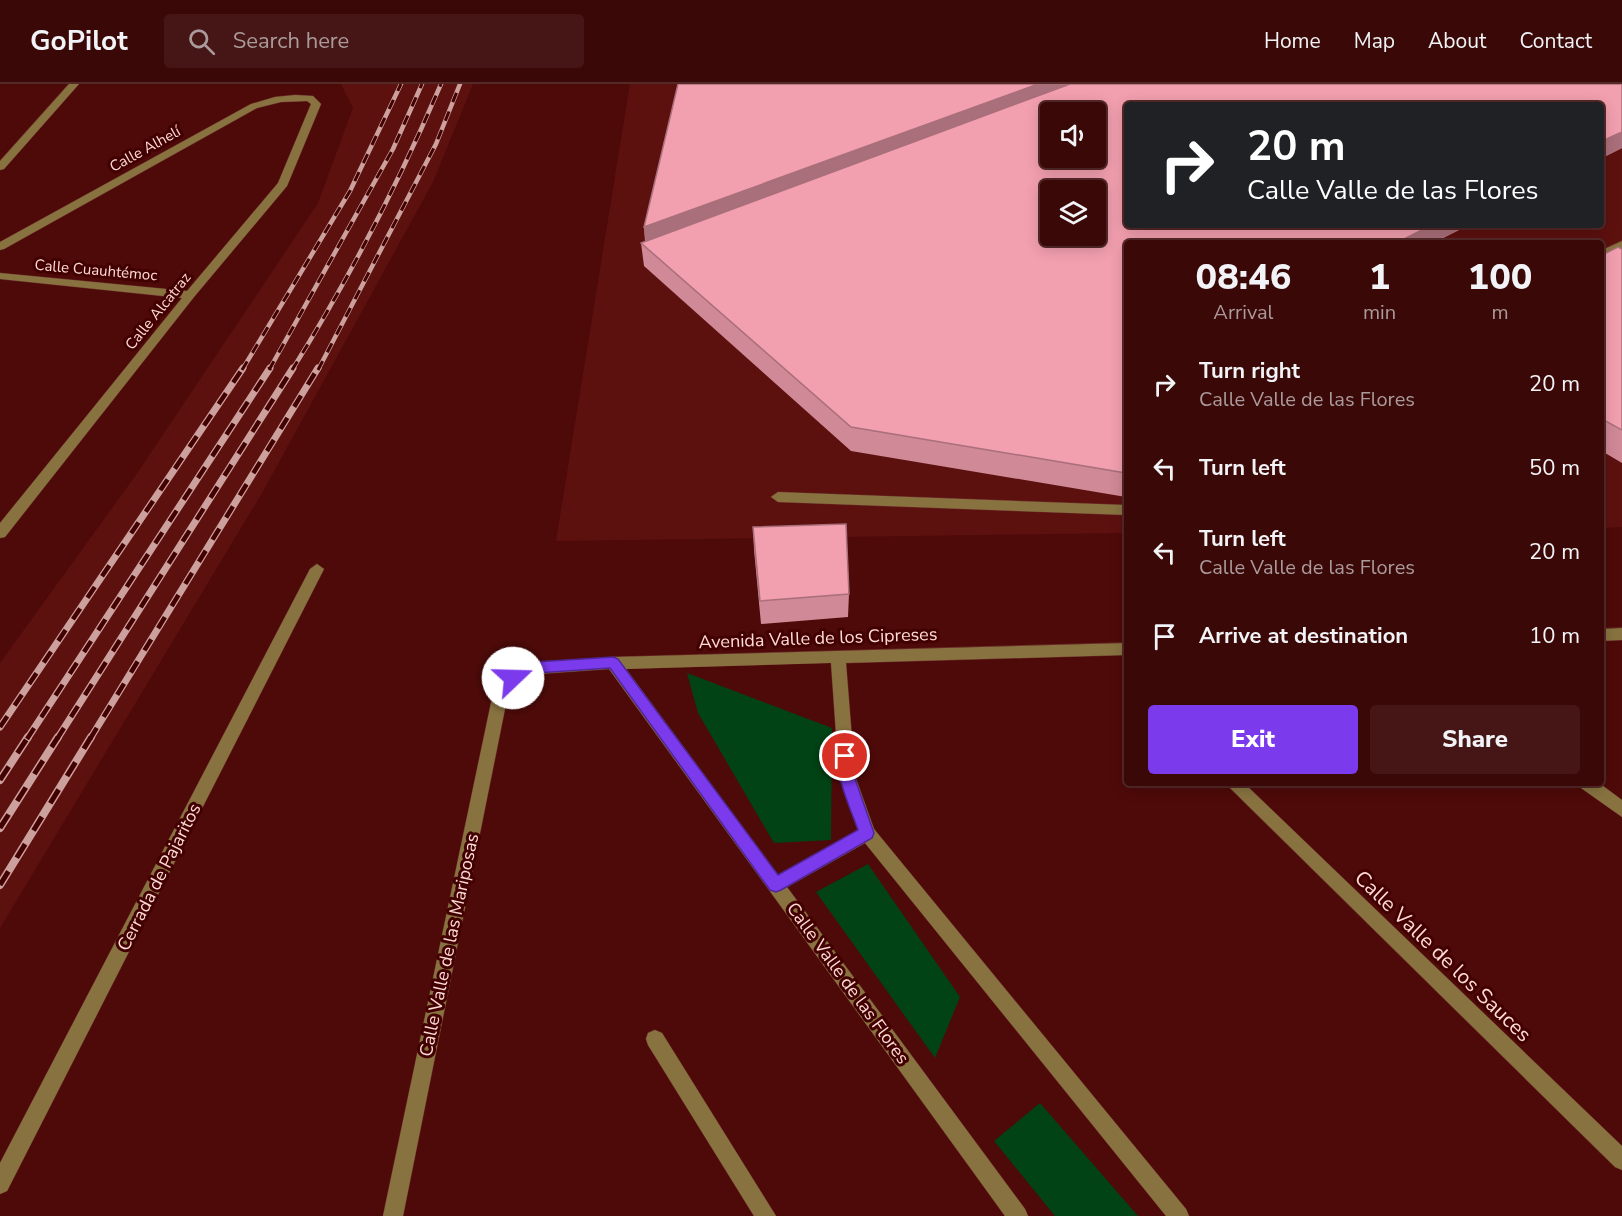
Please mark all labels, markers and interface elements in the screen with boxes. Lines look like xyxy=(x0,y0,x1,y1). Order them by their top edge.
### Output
search box xyxy=(164,14,584,68)
text: GoPilot xyxy=(30,22,128,60)
icon: search xyxy=(185,25,218,58)
text: Search here xyxy=(233,26,349,56)
text: Home xyxy=(1264,27,1321,55)
text: Map xyxy=(1354,27,1395,55)
text: About xyxy=(1428,27,1486,55)
text: Contact xyxy=(1519,27,1592,55)
map controls xyxy=(1040,102,1106,246)
button: sound xyxy=(1040,102,1106,168)
text: 20 m xyxy=(1247,118,1346,175)
street label: Calle Alhelí xyxy=(106,121,185,177)
icon: right xyxy=(1148,126,1226,204)
text: Calle Valle de las Flores xyxy=(1247,172,1539,209)
button: layers xyxy=(1040,180,1106,246)
text: 08:46 xyxy=(1196,253,1291,302)
text: 1 xyxy=(1369,253,1390,302)
text: 100 xyxy=(1468,253,1532,302)
street label: Calle Cuauhtémoc xyxy=(34,255,158,285)
street label: Calle Alcatraz xyxy=(121,268,195,354)
text: Arrival xyxy=(1213,299,1274,326)
text: min xyxy=(1363,299,1396,326)
text: m xyxy=(1491,299,1509,326)
text: Turn right xyxy=(1199,356,1300,386)
icon: right xyxy=(1148,368,1181,401)
text: 20 m xyxy=(1529,369,1580,399)
text: Calle Valle de las Flores xyxy=(1199,386,1415,413)
icon: left xyxy=(1148,452,1181,485)
text: Turn left xyxy=(1199,453,1286,483)
text: 50 m xyxy=(1529,453,1580,483)
text: Turn left xyxy=(1199,524,1286,554)
icon: left xyxy=(1148,536,1181,569)
text: 20 m xyxy=(1529,537,1580,567)
text: Calle Valle de las Flores xyxy=(1199,554,1415,581)
icon: arrive xyxy=(1148,620,1181,653)
text: Arrive at destination xyxy=(1199,621,1408,651)
text: 10 m xyxy=(1529,621,1580,651)
street label: Avenida Valle de los Cipreses xyxy=(698,622,938,654)
position arrow xyxy=(481,646,545,710)
button: Exit xyxy=(1148,705,1358,774)
button: Share xyxy=(1370,705,1580,774)
pin xyxy=(819,730,870,781)
icon: arrive xyxy=(828,739,861,772)
street label: Cerrada de Pajaritos xyxy=(111,799,207,955)
street label: Calle Valle de las Mariposas xyxy=(414,831,484,1059)
street label: Calle Valle de los Sauces xyxy=(1348,864,1538,1048)
street label: Calle Valle de las Flores xyxy=(781,897,915,1069)

